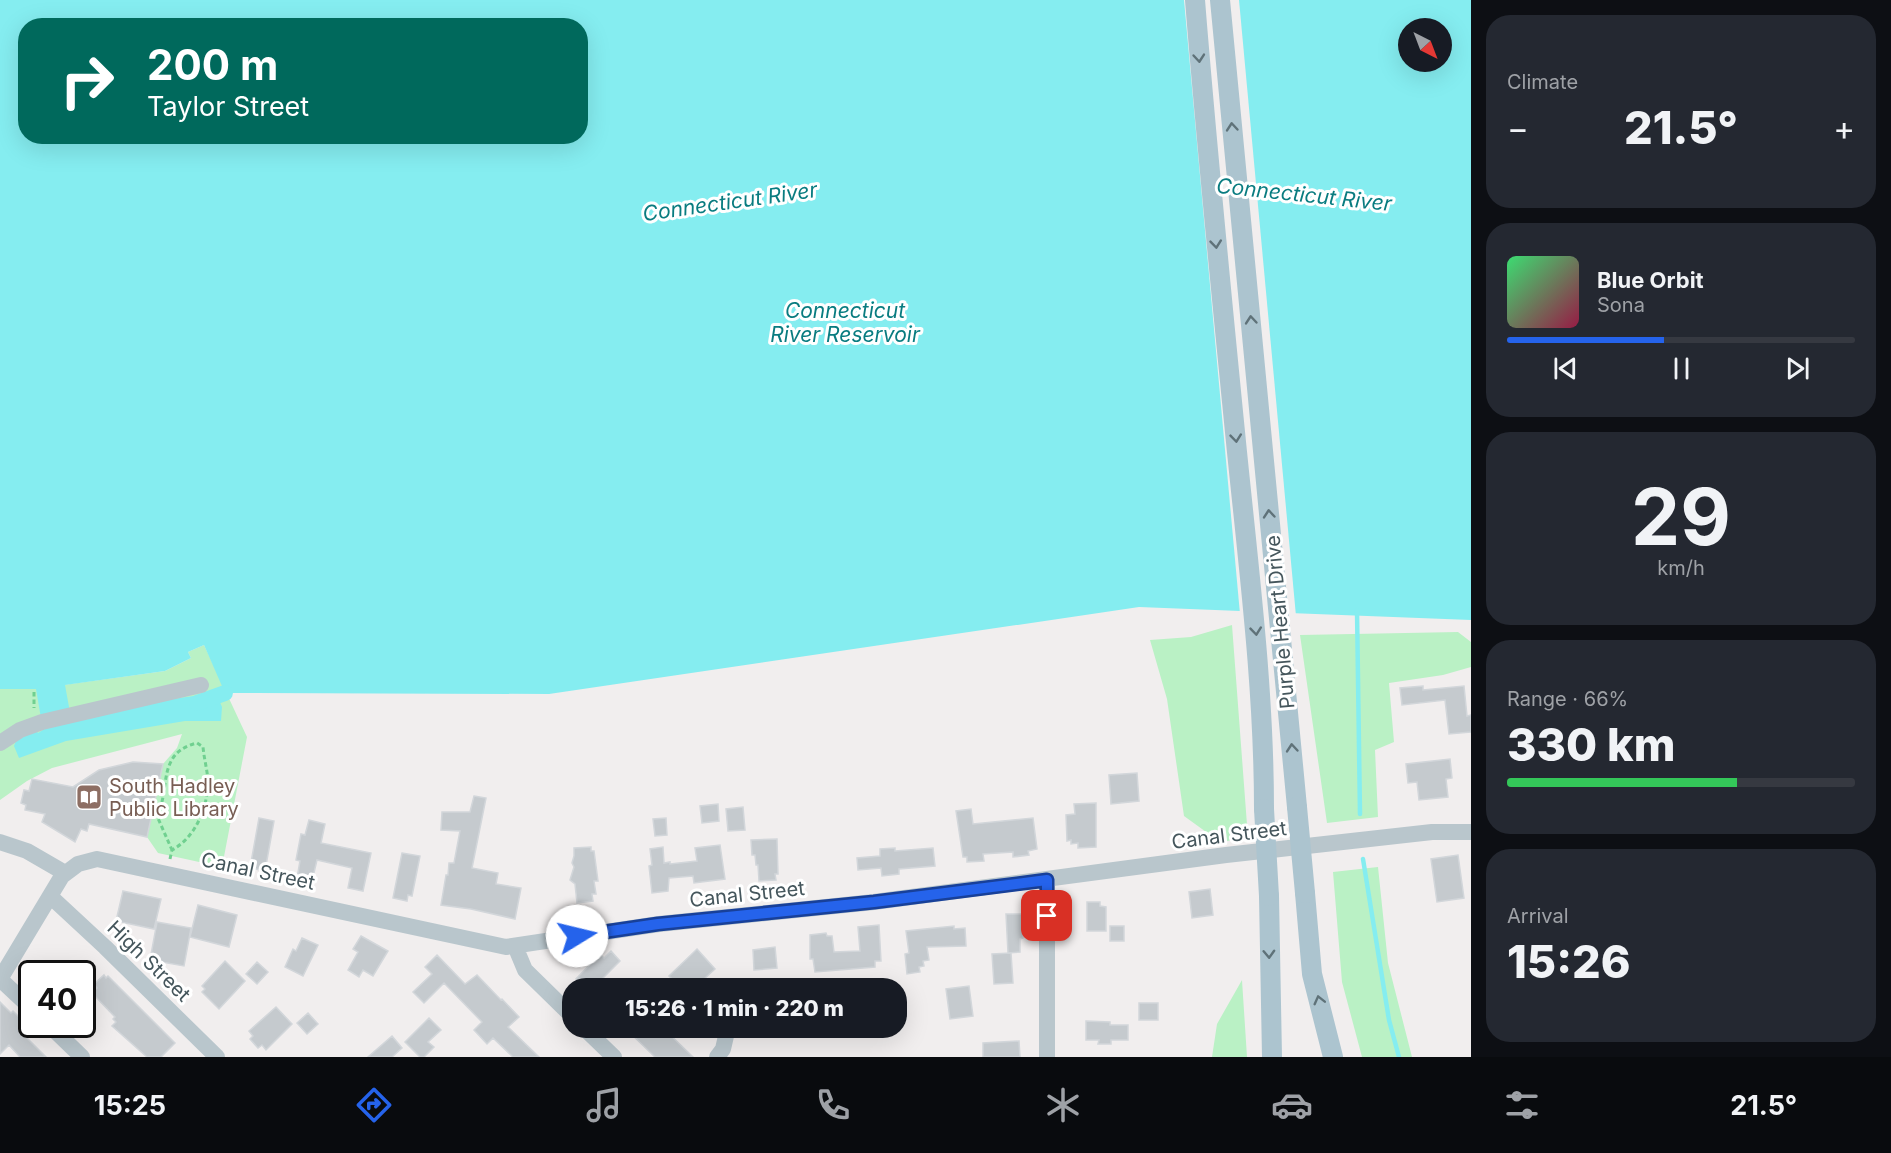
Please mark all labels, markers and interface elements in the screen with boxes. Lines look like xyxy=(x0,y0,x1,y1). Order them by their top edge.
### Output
north arrow xyxy=(1398,18,1452,72)
map controls xyxy=(1398,18,1452,72)
text: 200 m xyxy=(147,39,278,90)
icon: right xyxy=(48,42,126,120)
one-way arrow xyxy=(1193,54,1206,63)
text: Climate xyxy=(1507,70,1578,94)
text: Taylor Street xyxy=(147,90,309,123)
text: 21.5° xyxy=(1624,100,1738,155)
text: − xyxy=(1507,108,1529,148)
text: + xyxy=(1833,108,1855,148)
one-way arrow xyxy=(1226,122,1239,131)
water label: Connecticut River xyxy=(1215,173,1394,216)
water label: Connecticut River xyxy=(641,177,820,226)
one-way arrow xyxy=(1209,239,1222,248)
text: Blue Orbit xyxy=(1597,267,1704,293)
text: Sona xyxy=(1597,293,1645,317)
water label: Connecticut River Reservoir xyxy=(770,298,921,347)
one-way arrow xyxy=(1245,315,1258,325)
icon: previous xyxy=(1549,352,1582,385)
icon: pause xyxy=(1665,352,1698,385)
icon: next xyxy=(1781,352,1814,385)
one-way arrow xyxy=(1229,433,1242,442)
text: 29 xyxy=(1631,469,1731,564)
one-way arrow xyxy=(1263,510,1276,519)
street label: Purple Heart Drive xyxy=(1260,534,1300,710)
text: km/h xyxy=(1657,556,1705,580)
one-way arrow xyxy=(1249,627,1261,636)
text: Range · 66% xyxy=(1507,687,1628,711)
text: 330 km xyxy=(1507,717,1676,772)
one-way arrow xyxy=(1286,744,1299,753)
place label: South Hadley Public Library xyxy=(109,774,239,821)
library icon: South Hadley Public Library xyxy=(74,782,104,812)
street label: Canal Street xyxy=(1170,816,1288,854)
street label: Canal Street xyxy=(199,847,318,895)
street label: Canal Street xyxy=(688,876,806,912)
pin xyxy=(1021,890,1072,941)
icon: arrive xyxy=(1030,899,1063,932)
position arrow xyxy=(545,904,609,968)
text: Arrival xyxy=(1507,904,1569,928)
street label: High Street xyxy=(103,916,196,1007)
text: 15:26 xyxy=(1507,934,1631,989)
one-way arrow xyxy=(1263,950,1275,959)
speed limit sign: 40 xyxy=(18,960,96,1038)
text: 15:26 · 1 min · 220 m xyxy=(625,995,844,1021)
one-way arrow xyxy=(1313,995,1326,1005)
icon: directions xyxy=(353,1084,395,1126)
icon: music xyxy=(583,1084,625,1126)
icon: phone xyxy=(812,1084,854,1126)
icon: climate xyxy=(1042,1084,1084,1126)
icon: car xyxy=(1271,1084,1313,1126)
icon: filters xyxy=(1501,1084,1543,1126)
text: 15:25 xyxy=(94,1089,166,1122)
text: 21.5° xyxy=(1730,1089,1797,1122)

